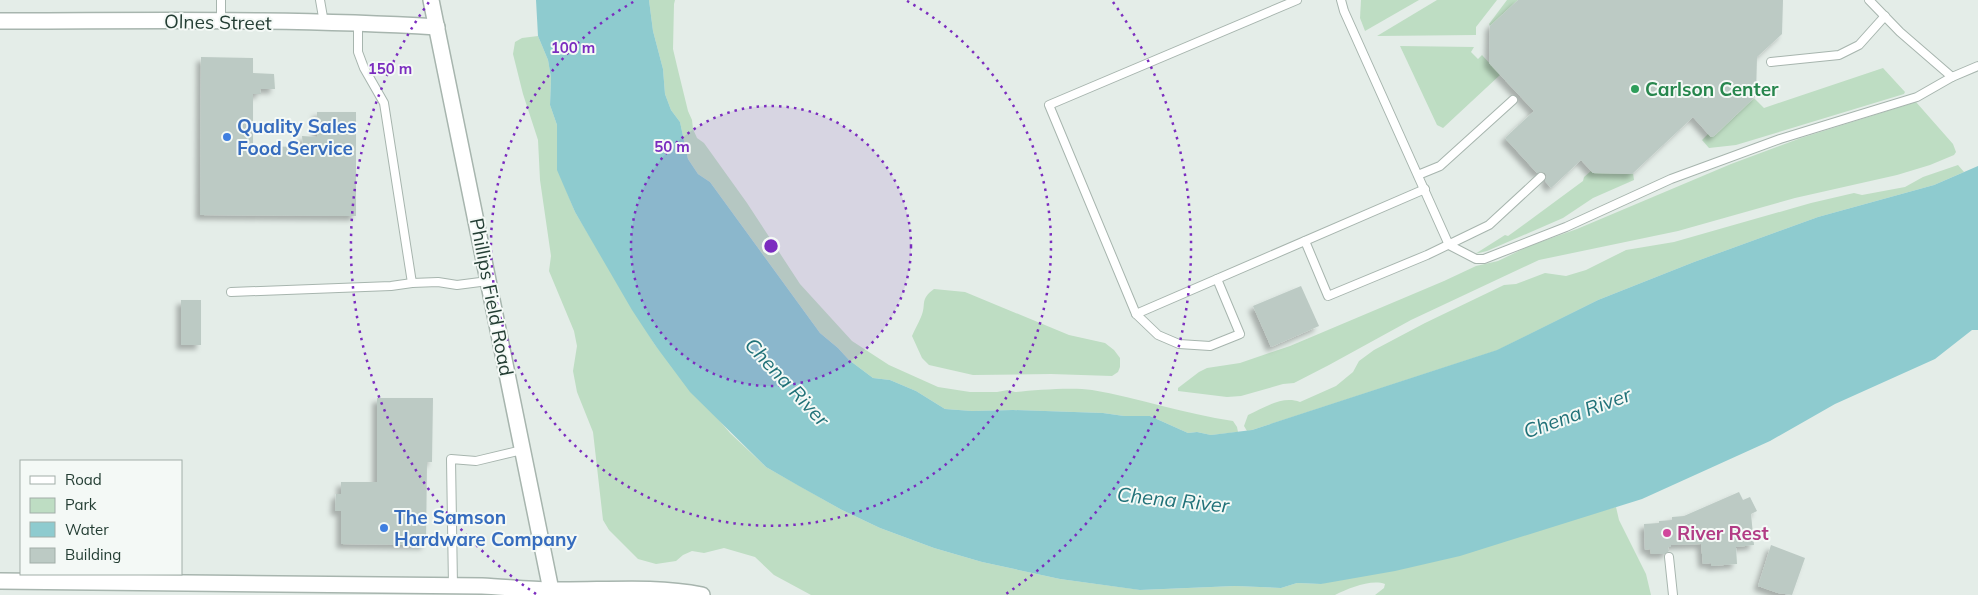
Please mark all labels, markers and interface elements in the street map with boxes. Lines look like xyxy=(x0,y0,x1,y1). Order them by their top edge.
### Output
street label: Olnes Street xyxy=(164,9,272,35)
text: 100 m xyxy=(551,38,595,57)
text: 150 m xyxy=(368,59,412,78)
place label: Carlson Center xyxy=(1645,77,1779,101)
marker: Carlson Center xyxy=(1629,83,1641,95)
place label: Quality Sales Food Service xyxy=(237,114,357,160)
marker: Quality Sales Food Service xyxy=(221,131,233,143)
text: 50 m xyxy=(654,137,690,156)
street label: Phillips Field Road xyxy=(465,216,519,378)
centre of rings xyxy=(762,237,780,255)
water label: Chena River xyxy=(740,332,835,432)
water label: Chena River xyxy=(1520,381,1635,444)
legend xyxy=(20,460,182,575)
text: Road xyxy=(65,470,102,489)
water label: Chena River xyxy=(1116,481,1231,518)
text: Park xyxy=(65,495,97,514)
place label: The Samson Hardware Company xyxy=(394,505,577,551)
text: Water xyxy=(65,520,109,539)
place label: River Rest xyxy=(1677,521,1769,545)
marker: The Samson Hardware Company xyxy=(378,522,390,534)
marker: River Rest xyxy=(1661,527,1673,539)
text: Building xyxy=(65,545,121,564)

